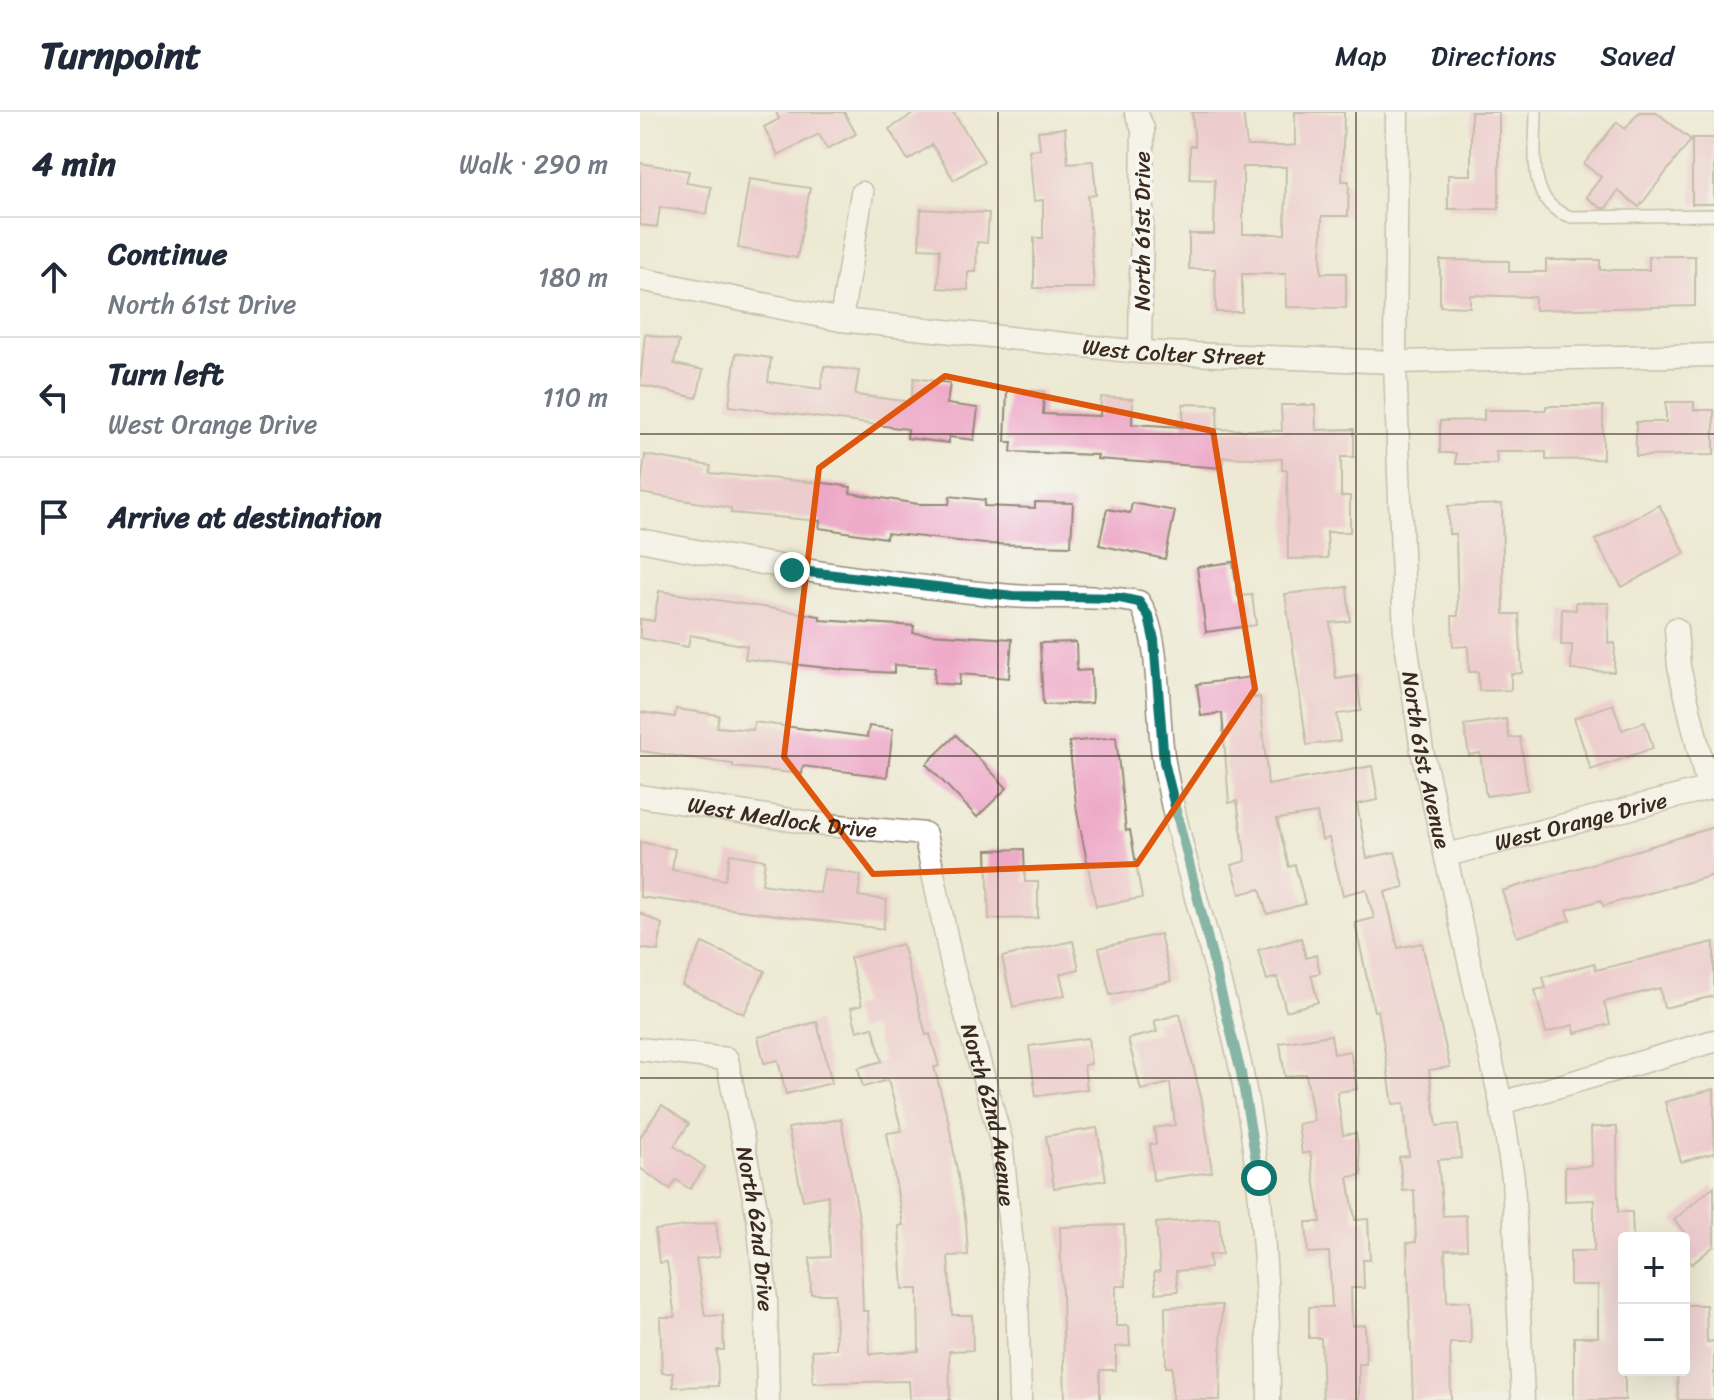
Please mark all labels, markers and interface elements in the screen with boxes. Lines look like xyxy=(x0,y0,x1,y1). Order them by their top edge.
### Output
text: Turnpoint xyxy=(40,22,201,89)
text: Map xyxy=(1335,31,1387,80)
text: Directions xyxy=(1431,31,1556,80)
text: Saved xyxy=(1600,31,1674,80)
text: 4 min xyxy=(32,134,116,194)
text: Walk · 290 m xyxy=(459,141,608,187)
street label: North 61st Drive xyxy=(1123,151,1162,311)
text: Continue xyxy=(108,227,227,281)
text: 180 m xyxy=(538,254,608,300)
icon: ahead xyxy=(32,255,76,299)
text: North 61st Drive xyxy=(108,281,296,327)
street label: West Colter Street xyxy=(1080,327,1267,377)
text: Turn left xyxy=(108,347,224,401)
text: 110 m xyxy=(543,374,608,420)
icon: left xyxy=(32,375,76,419)
text: West Orange Drive xyxy=(108,401,317,447)
text: Arrive at destination xyxy=(108,490,382,544)
icon: arrive xyxy=(32,495,76,539)
route end xyxy=(774,552,810,588)
street label: North 61st Avenue xyxy=(1390,669,1462,853)
street label: West Orange Drive xyxy=(1490,781,1672,862)
street label: West Medlock Drive xyxy=(685,785,879,849)
street label: North 62nd Avenue xyxy=(949,1019,1027,1208)
street label: North 62nd Drive xyxy=(724,1143,785,1312)
route start xyxy=(1241,1160,1277,1196)
map controls xyxy=(1618,1232,1690,1376)
button: + xyxy=(1618,1232,1690,1304)
button: − xyxy=(1618,1304,1690,1376)

